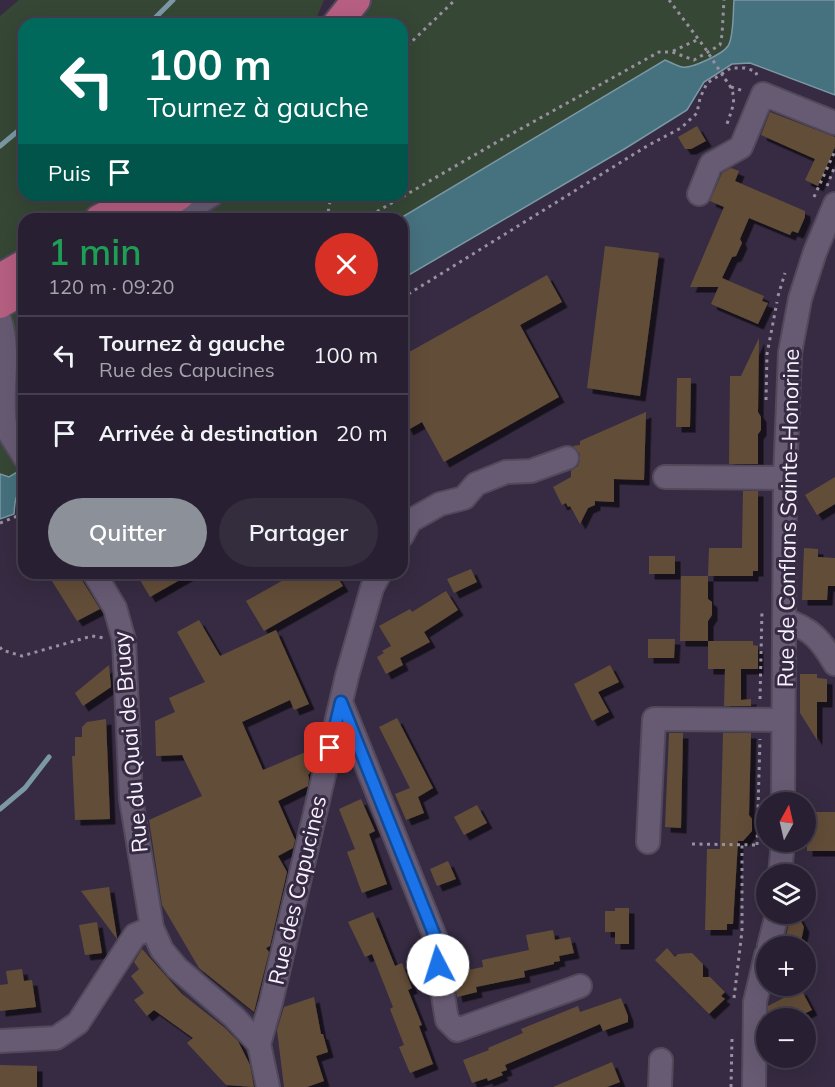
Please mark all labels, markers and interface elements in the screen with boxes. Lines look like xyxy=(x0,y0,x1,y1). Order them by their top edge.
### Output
text: 100 m xyxy=(147,38,272,91)
icon: left xyxy=(48,42,126,120)
text: Tournez à gauche xyxy=(147,90,369,124)
icon: arrive xyxy=(103,156,136,189)
text: Puis xyxy=(48,159,91,187)
text: 1 min xyxy=(48,229,142,274)
button: close xyxy=(315,233,378,296)
text: 120 m · 09:20 xyxy=(48,274,174,299)
text: Tournez à gauche xyxy=(99,329,285,357)
icon: left xyxy=(48,339,81,372)
text: 100 m xyxy=(313,341,378,369)
street label: Rue de Conflans Sainte-Honorine xyxy=(771,348,805,688)
text: Rue des Capucines xyxy=(99,357,275,382)
icon: arrive xyxy=(48,417,81,450)
text: Arrivée à destination xyxy=(99,419,318,447)
text: 20 m xyxy=(336,419,388,447)
button: Quitter xyxy=(48,498,207,567)
button: Partager xyxy=(219,498,378,567)
street label: Rue du Quai de Bruay xyxy=(106,630,154,854)
pin xyxy=(304,722,355,773)
icon: arrive xyxy=(313,731,346,764)
north arrow xyxy=(756,792,816,852)
map controls xyxy=(756,792,816,1068)
street label: Rue des Capucines xyxy=(262,793,332,987)
button: layers xyxy=(756,864,816,924)
position arrow xyxy=(406,933,470,997)
button: + xyxy=(756,936,816,996)
button: − xyxy=(756,1008,816,1068)

